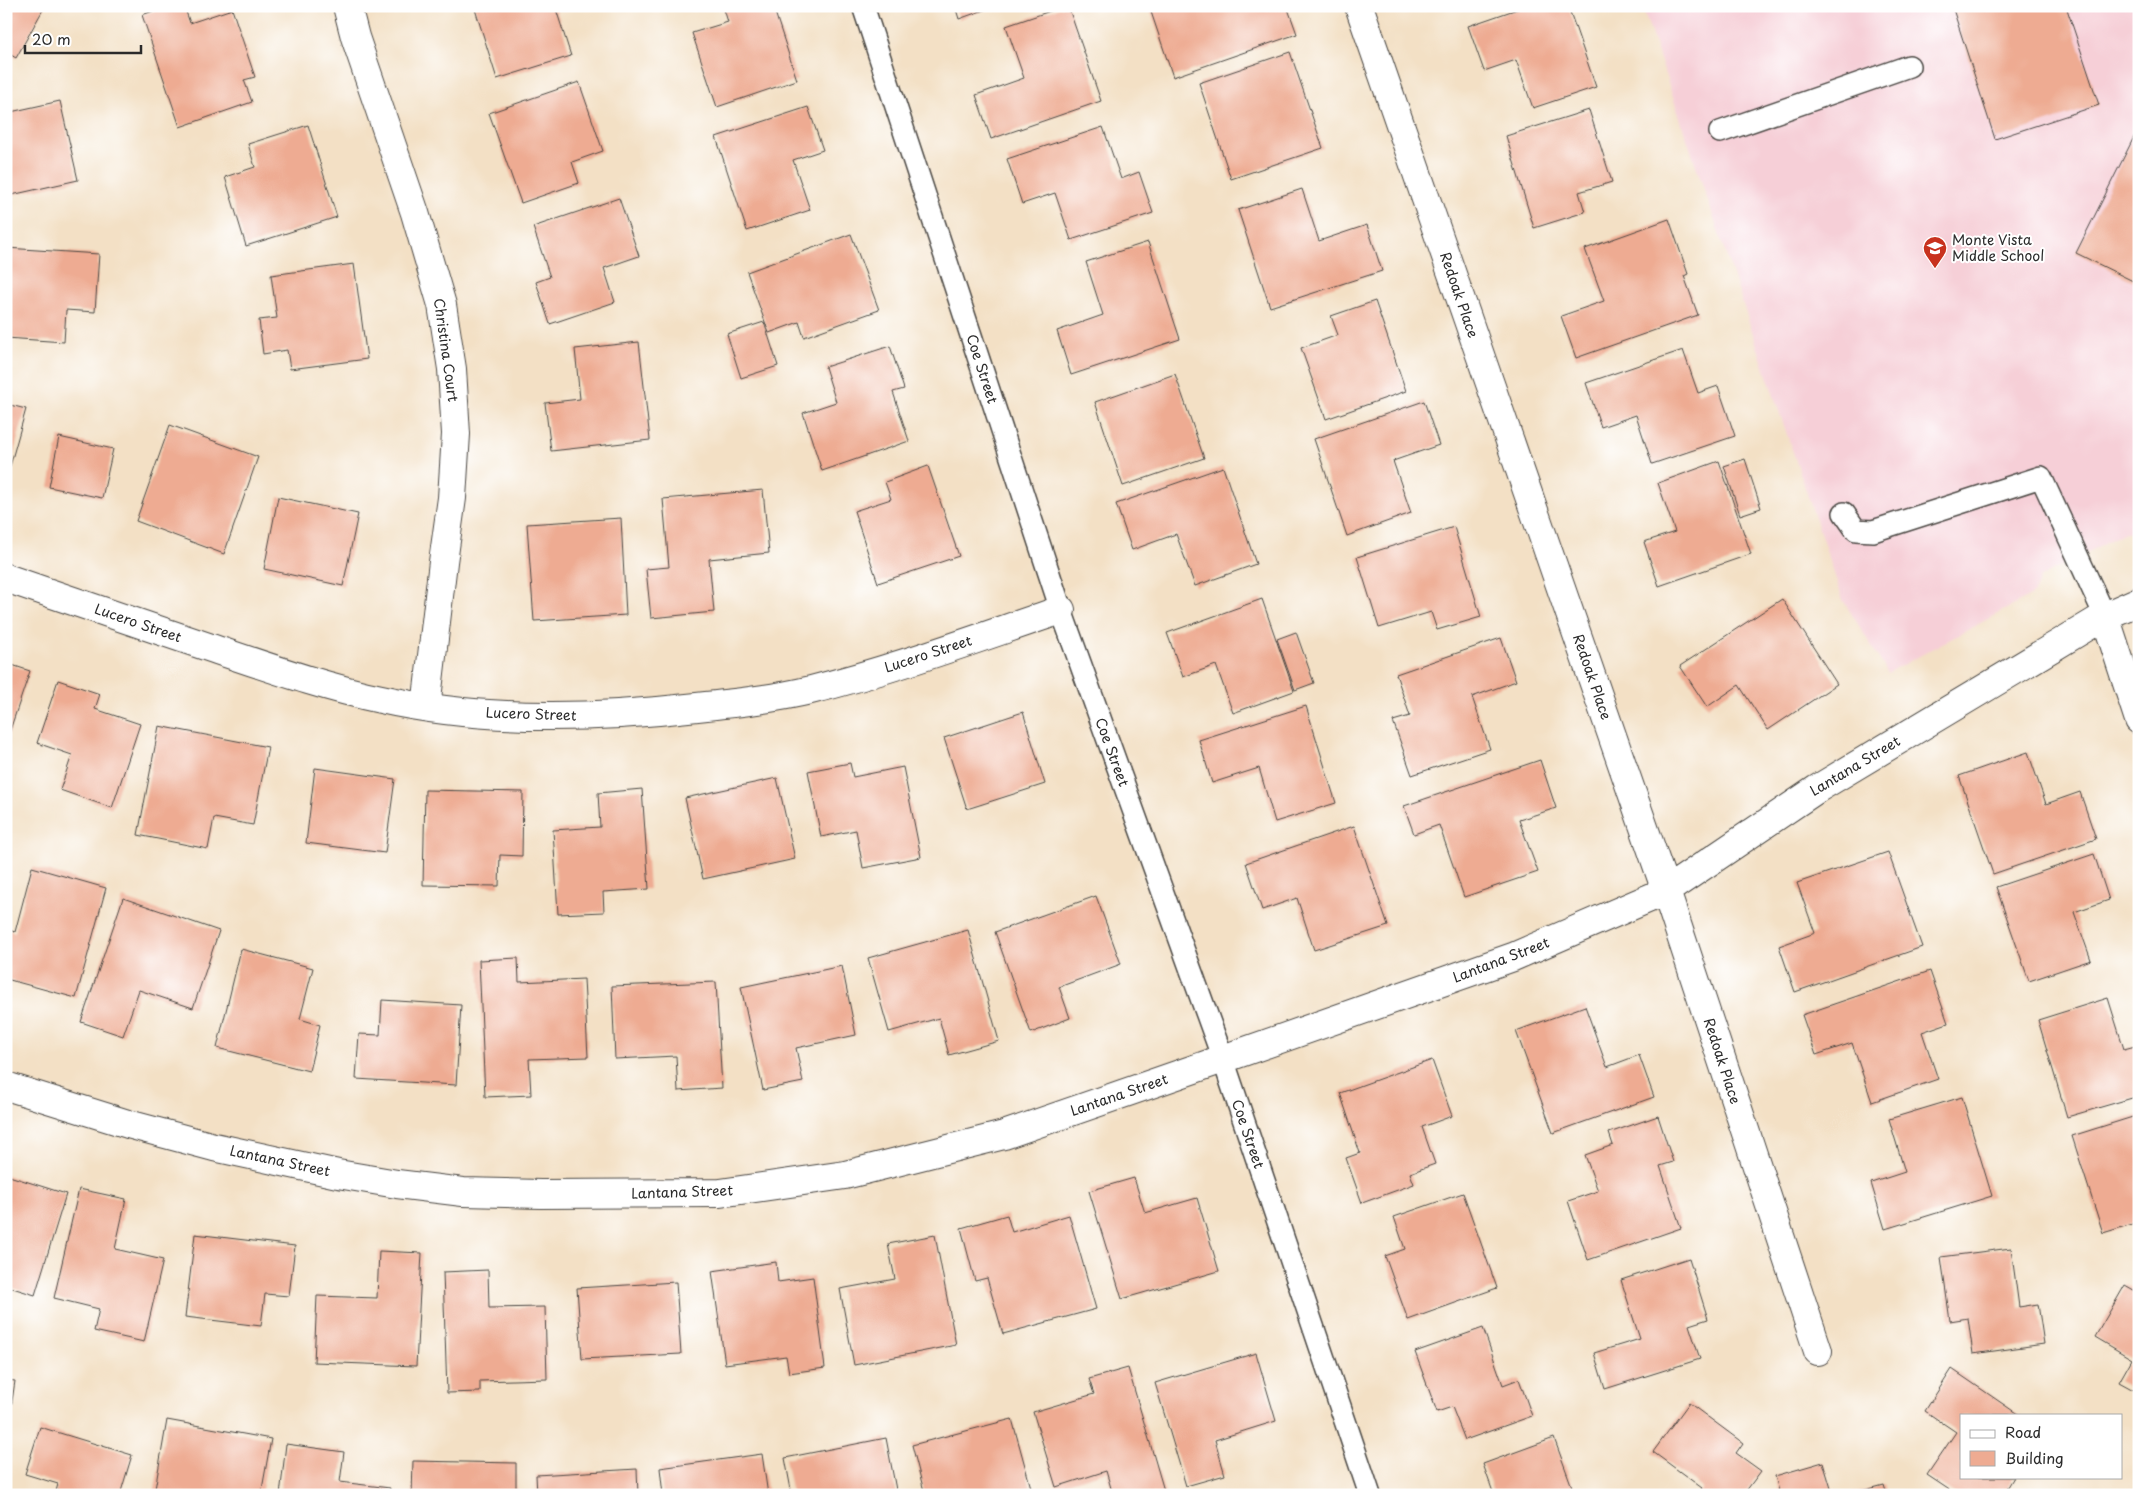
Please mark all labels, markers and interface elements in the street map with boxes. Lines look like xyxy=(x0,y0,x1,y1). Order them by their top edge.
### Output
scale bar xyxy=(25,22,141,54)
text: 20 m xyxy=(32,27,71,50)
place label: Monte Vista Middle School xyxy=(1952,229,2044,266)
school or university icon: Monte Vista Middle School xyxy=(1922,235,1948,269)
street label: Redoak Place xyxy=(1435,249,1484,341)
street label: Christina Court xyxy=(429,297,464,403)
street label: Coe Street xyxy=(961,331,1004,407)
street label: Lucero Street xyxy=(92,598,185,647)
street label: Lucero Street xyxy=(881,629,975,678)
street label: Redoak Place xyxy=(1568,631,1617,723)
street label: Lucero Street xyxy=(485,701,577,726)
street label: Coe Street xyxy=(1090,714,1135,789)
street label: Lantana Street xyxy=(1806,730,1904,801)
street label: Lantana Street xyxy=(1449,931,1552,988)
street label: Redoak Place xyxy=(1699,1015,1746,1107)
street label: Lantana Street xyxy=(1067,1068,1171,1121)
street label: Coe Street xyxy=(1227,1096,1270,1172)
street label: Lantana Street xyxy=(228,1140,332,1181)
street label: Lantana Street xyxy=(631,1179,734,1204)
legend xyxy=(1960,1414,2122,1478)
text: Road xyxy=(2005,1420,2041,1443)
text: Building xyxy=(2005,1446,2064,1469)

